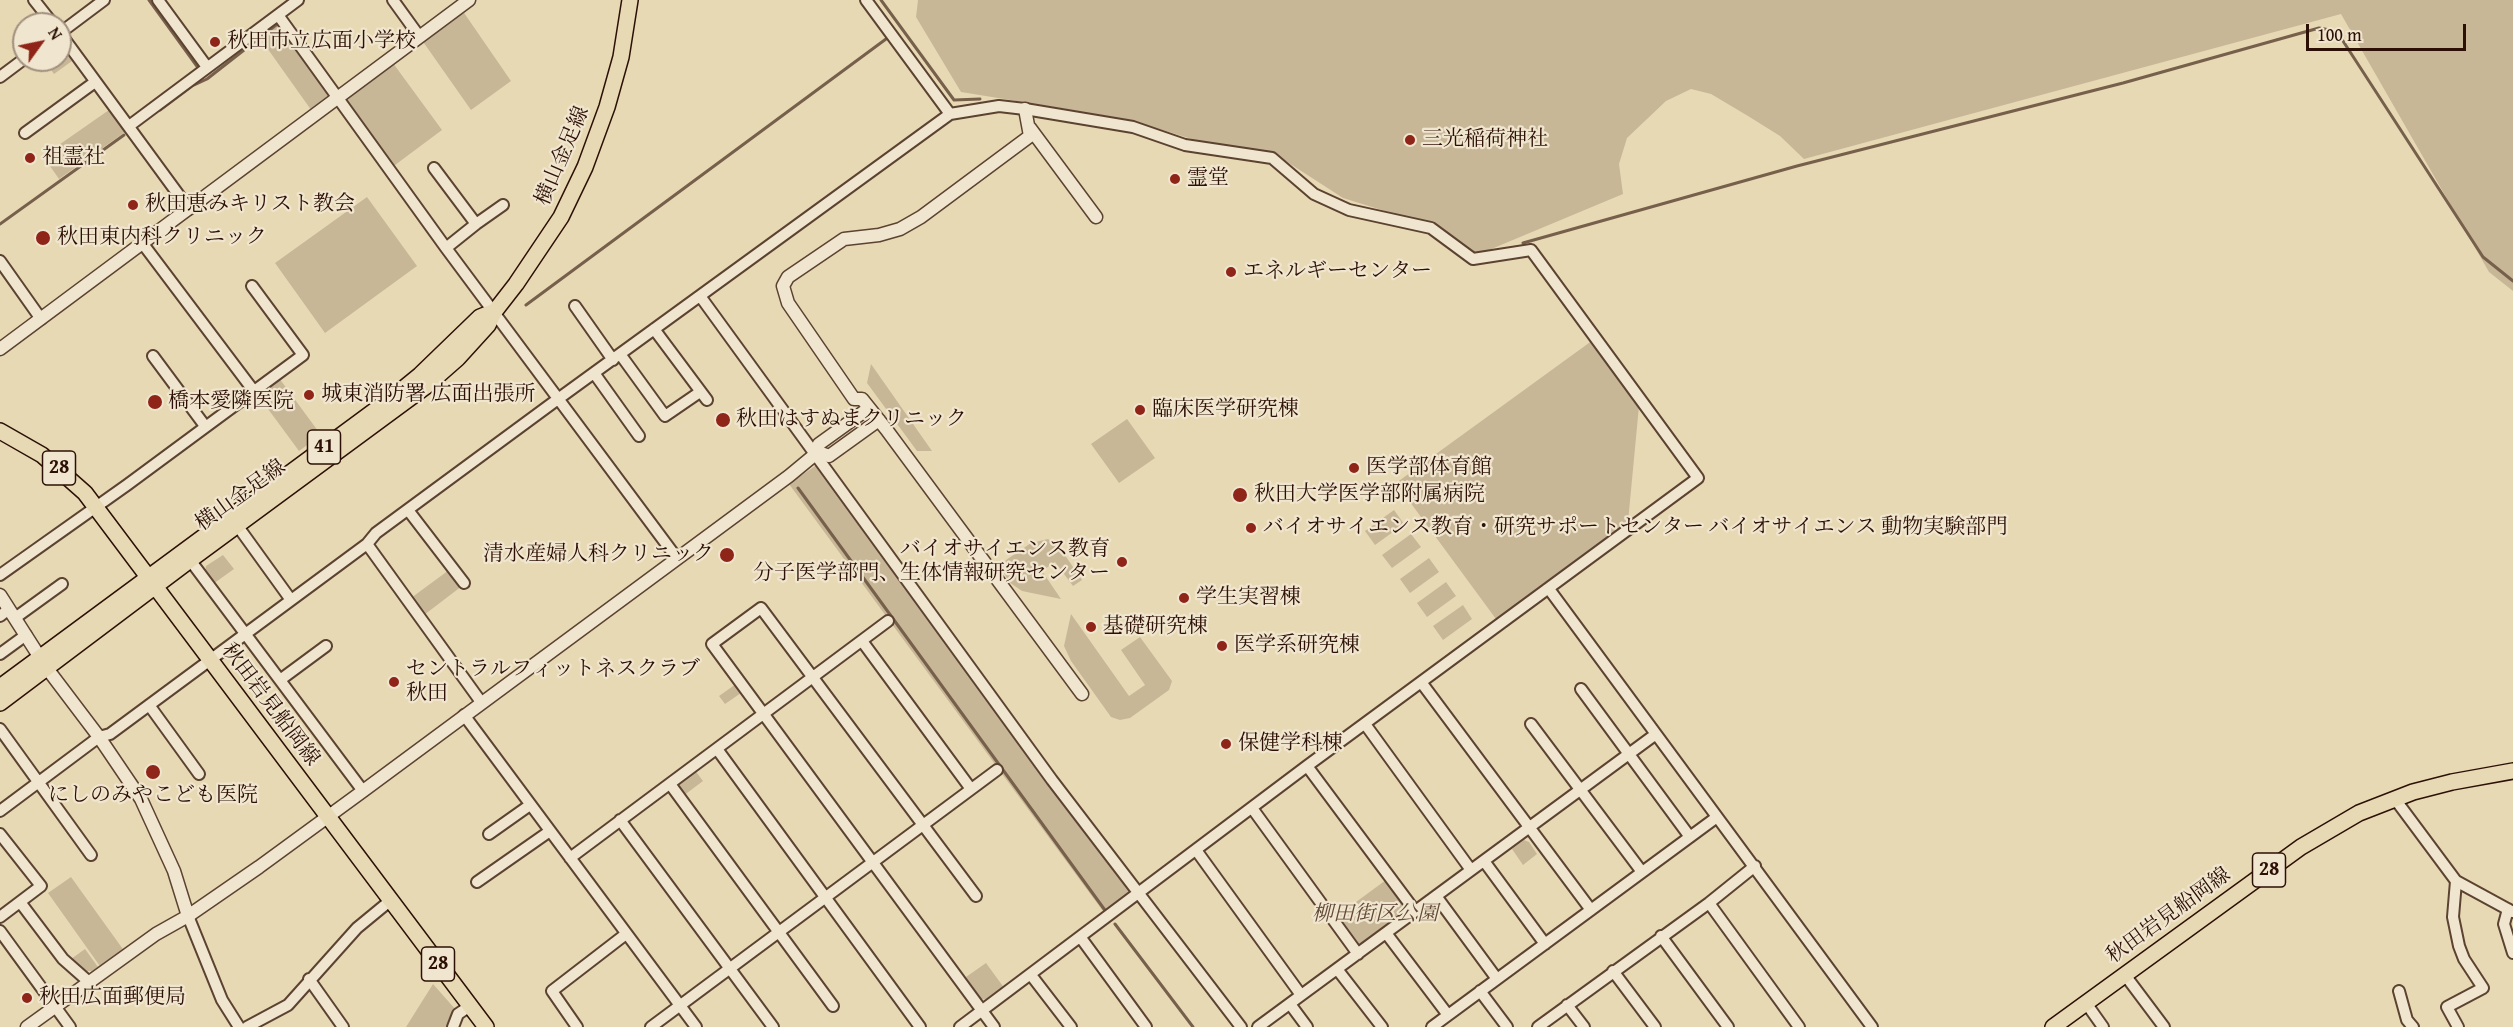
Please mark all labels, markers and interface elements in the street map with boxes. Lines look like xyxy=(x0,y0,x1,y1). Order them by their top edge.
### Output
north arrow xyxy=(12,12,72,72)
scale bar xyxy=(2309,12,2470,50)
text: 100 m xyxy=(2317,21,2362,48)
text: N xyxy=(42,22,68,44)
place label: 秋田市立広面小学校 xyxy=(227,29,416,55)
marker: 秋田市立広面小学校 xyxy=(208,35,222,49)
street label: 横山金足線 xyxy=(531,103,595,209)
place label: 三光稲荷神社 xyxy=(1422,127,1548,153)
marker: 三光稲荷神社 xyxy=(1403,133,1417,147)
place label: 祖霊社 xyxy=(42,145,105,171)
marker: 祖霊社 xyxy=(23,151,37,165)
place label: 霊堂 xyxy=(1187,166,1229,192)
marker: 霊堂 xyxy=(1168,172,1182,186)
place label: 秋田恵みキリスト教会 xyxy=(145,192,355,218)
marker: 秋田恵みキリスト教会 xyxy=(126,198,140,212)
place label: 秋田東内科クリニック xyxy=(57,225,267,251)
marker: 秋田東内科クリニック xyxy=(34,229,52,247)
place label: エネルギーセンター xyxy=(1243,259,1432,285)
marker: エネルギーセンター xyxy=(1224,265,1238,279)
place label: 城東消防署 広面出張所 xyxy=(321,382,536,408)
marker: 城東消防署 広面出張所 xyxy=(302,388,316,402)
place label: 橋本愛隣医院 xyxy=(168,389,294,415)
marker: 橋本愛隣医院 xyxy=(146,393,164,411)
place label: 臨床医学研究棟 xyxy=(1152,397,1299,423)
marker: 臨床医学研究棟 xyxy=(1133,403,1147,417)
place label: 秋田はすぬまクリニック xyxy=(736,407,967,433)
marker: 秋田はすぬまクリニック xyxy=(714,411,732,429)
road number: 41 xyxy=(308,430,340,464)
road number: 28 xyxy=(42,451,76,485)
street label: 横山金足線 xyxy=(191,455,291,537)
place label: 医学部体育館 xyxy=(1366,455,1492,481)
marker: 医学部体育館 xyxy=(1347,461,1361,475)
place label: 秋田大学医学部附属病院 xyxy=(1254,482,1485,508)
marker: 秋田大学医学部附属病院 xyxy=(1231,486,1249,504)
place label: バイオサイエンス教育・研究サポートセンター バイオサイエンス 動物実験部門 xyxy=(1263,515,2007,541)
marker: バイオサイエンス教育・研究サポートセンター バイオサイエンス 動物実験部門 xyxy=(1244,521,1258,535)
place label: バイオサイエンス教育 分子医学部門、生体情報研究センター xyxy=(753,537,1110,587)
place label: 清水産婦人科クリニック xyxy=(483,542,714,568)
marker: 清水産婦人科クリニック xyxy=(718,546,736,564)
marker: バイオサイエンス教育 分子医学部門、生体情報研究センター xyxy=(1115,555,1129,569)
place label: 学生実習棟 xyxy=(1196,585,1301,611)
marker: 学生実習棟 xyxy=(1177,591,1191,605)
place label: 基礎研究棟 xyxy=(1103,614,1208,640)
marker: 基礎研究棟 xyxy=(1084,620,1098,634)
place label: 医学系研究棟 xyxy=(1234,633,1360,659)
street label: 秋田岩見船岡線 xyxy=(216,639,324,771)
marker: 医学系研究棟 xyxy=(1215,639,1229,653)
place label: セントラルフィットネスクラブ 秋田 xyxy=(406,657,700,707)
marker: セントラルフィットネスクラブ 秋田 xyxy=(387,675,401,689)
place label: 保健学科棟 xyxy=(1238,731,1343,757)
marker: 保健学科棟 xyxy=(1219,737,1233,751)
marker: にしのみやこども医院 xyxy=(144,763,162,781)
place label: にしのみやこども医院 xyxy=(48,783,258,809)
road number: 28 xyxy=(2252,853,2286,887)
street label: 秋田岩見船岡線 xyxy=(2102,863,2236,969)
park label: 柳田街区公園 xyxy=(1312,902,1438,928)
road number: 28 xyxy=(422,947,454,981)
place label: 秋田広面郵便局 xyxy=(39,985,186,1011)
marker: 秋田広面郵便局 xyxy=(20,991,34,1005)

